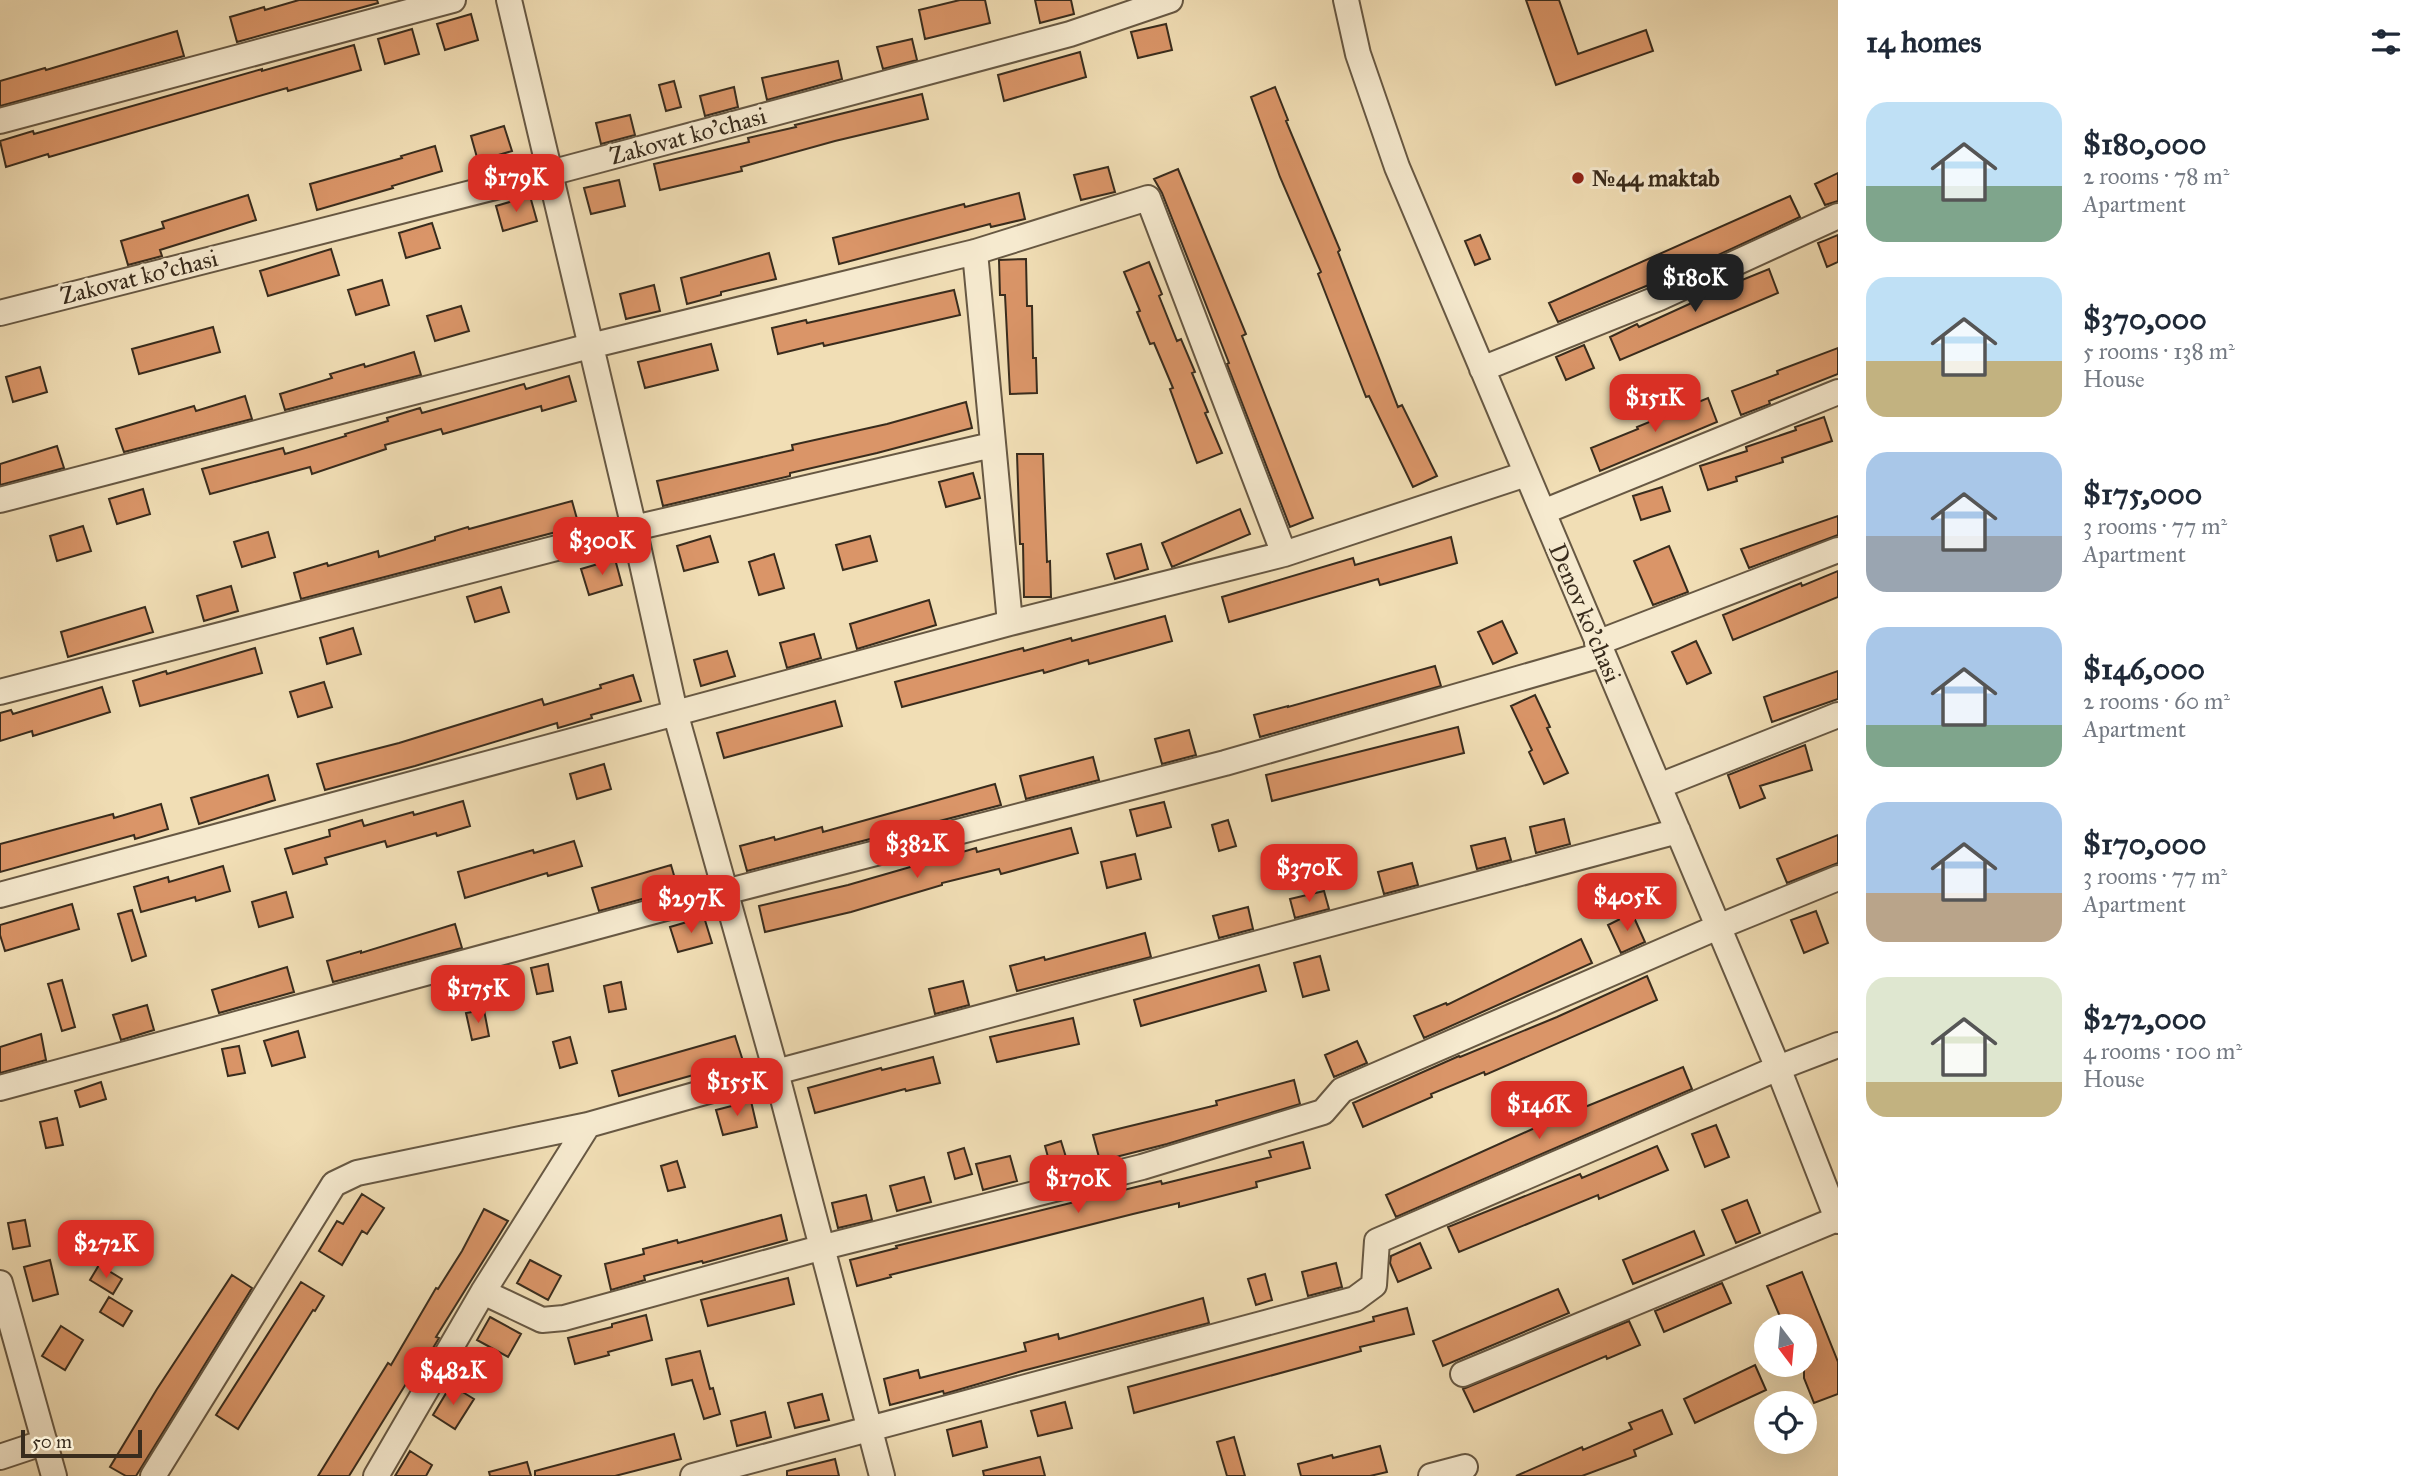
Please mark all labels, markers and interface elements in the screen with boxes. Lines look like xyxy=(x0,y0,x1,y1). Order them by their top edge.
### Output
icon: filters xyxy=(2367,23,2405,61)
text: 14 homes xyxy=(1866,24,1981,60)
street label: Zakovat ko'chasi xyxy=(606,101,770,171)
text: $180,000 xyxy=(2083,126,2206,162)
icon: home xyxy=(1922,130,2006,214)
pin: $179K xyxy=(467,154,565,214)
text: 2 rooms · 78 m² xyxy=(2083,162,2229,190)
text: $179K xyxy=(484,163,548,191)
place label: №44 maktab xyxy=(1592,163,1720,193)
marker: №44 maktab xyxy=(1570,170,1586,186)
text: Apartment xyxy=(2083,190,2186,218)
street label: Zakovat ko'chasi xyxy=(57,243,221,311)
pin: $180K xyxy=(1646,254,1744,314)
text: $180K xyxy=(1663,263,1727,291)
text: $370,000 xyxy=(2083,301,2207,337)
icon: home xyxy=(1922,305,2006,389)
text: 5 rooms · 138 m² xyxy=(2083,337,2235,365)
text: House xyxy=(2083,365,2145,393)
pin: $151K xyxy=(1606,374,1704,434)
text: $151K xyxy=(1626,383,1684,411)
text: $175,000 xyxy=(2083,476,2202,512)
icon: home xyxy=(1922,480,2006,564)
text: 3 rooms · 77 m² xyxy=(2083,512,2227,540)
pin: $300K xyxy=(553,518,651,577)
text: $300K xyxy=(569,526,635,554)
street label: Denov ko'chasi xyxy=(1542,539,1628,688)
text: Apartment xyxy=(2083,540,2186,568)
text: $146,000 xyxy=(2083,651,2205,687)
icon: home xyxy=(1922,655,2006,739)
text: 2 rooms · 60 m² xyxy=(2083,687,2230,715)
text: Apartment xyxy=(2083,715,2186,743)
pin: $382K xyxy=(868,820,966,880)
text: $170,000 xyxy=(2083,826,2206,862)
text: $382K xyxy=(886,829,948,857)
icon: home xyxy=(1922,830,2006,914)
pin: $370K xyxy=(1260,844,1358,904)
text: $370K xyxy=(1277,853,1341,881)
text: 3 rooms · 77 m² xyxy=(2083,862,2227,890)
pin: $405K xyxy=(1578,874,1676,933)
pin: $297K xyxy=(642,876,740,935)
text: $405K xyxy=(1593,882,1661,910)
text: $297K xyxy=(658,884,724,912)
text: Apartment xyxy=(2083,890,2186,918)
pin: $175K xyxy=(429,965,527,1025)
text: $175K xyxy=(447,974,509,1002)
text: $272,000 xyxy=(2083,1001,2207,1037)
icon: home xyxy=(1922,1005,2006,1089)
text: 4 rooms · 100 m² xyxy=(2083,1037,2242,1065)
pin: $155K xyxy=(688,1058,786,1118)
text: House xyxy=(2083,1065,2145,1093)
text: $155K xyxy=(707,1067,767,1095)
pin: $146K xyxy=(1490,1082,1588,1141)
text: $146K xyxy=(1507,1090,1571,1118)
pin: $170K xyxy=(1029,1156,1127,1215)
text: $170K xyxy=(1046,1164,1110,1192)
pin: $272K xyxy=(57,1220,155,1280)
text: $272K xyxy=(74,1229,138,1257)
north arrow xyxy=(1754,1314,1816,1377)
map controls xyxy=(1754,1314,1817,1454)
pin: $482K xyxy=(404,1348,502,1407)
text: $482K xyxy=(420,1356,486,1384)
button: locate xyxy=(1754,1391,1817,1454)
scale bar xyxy=(21,1427,142,1459)
text: 50 m xyxy=(32,1430,72,1453)

